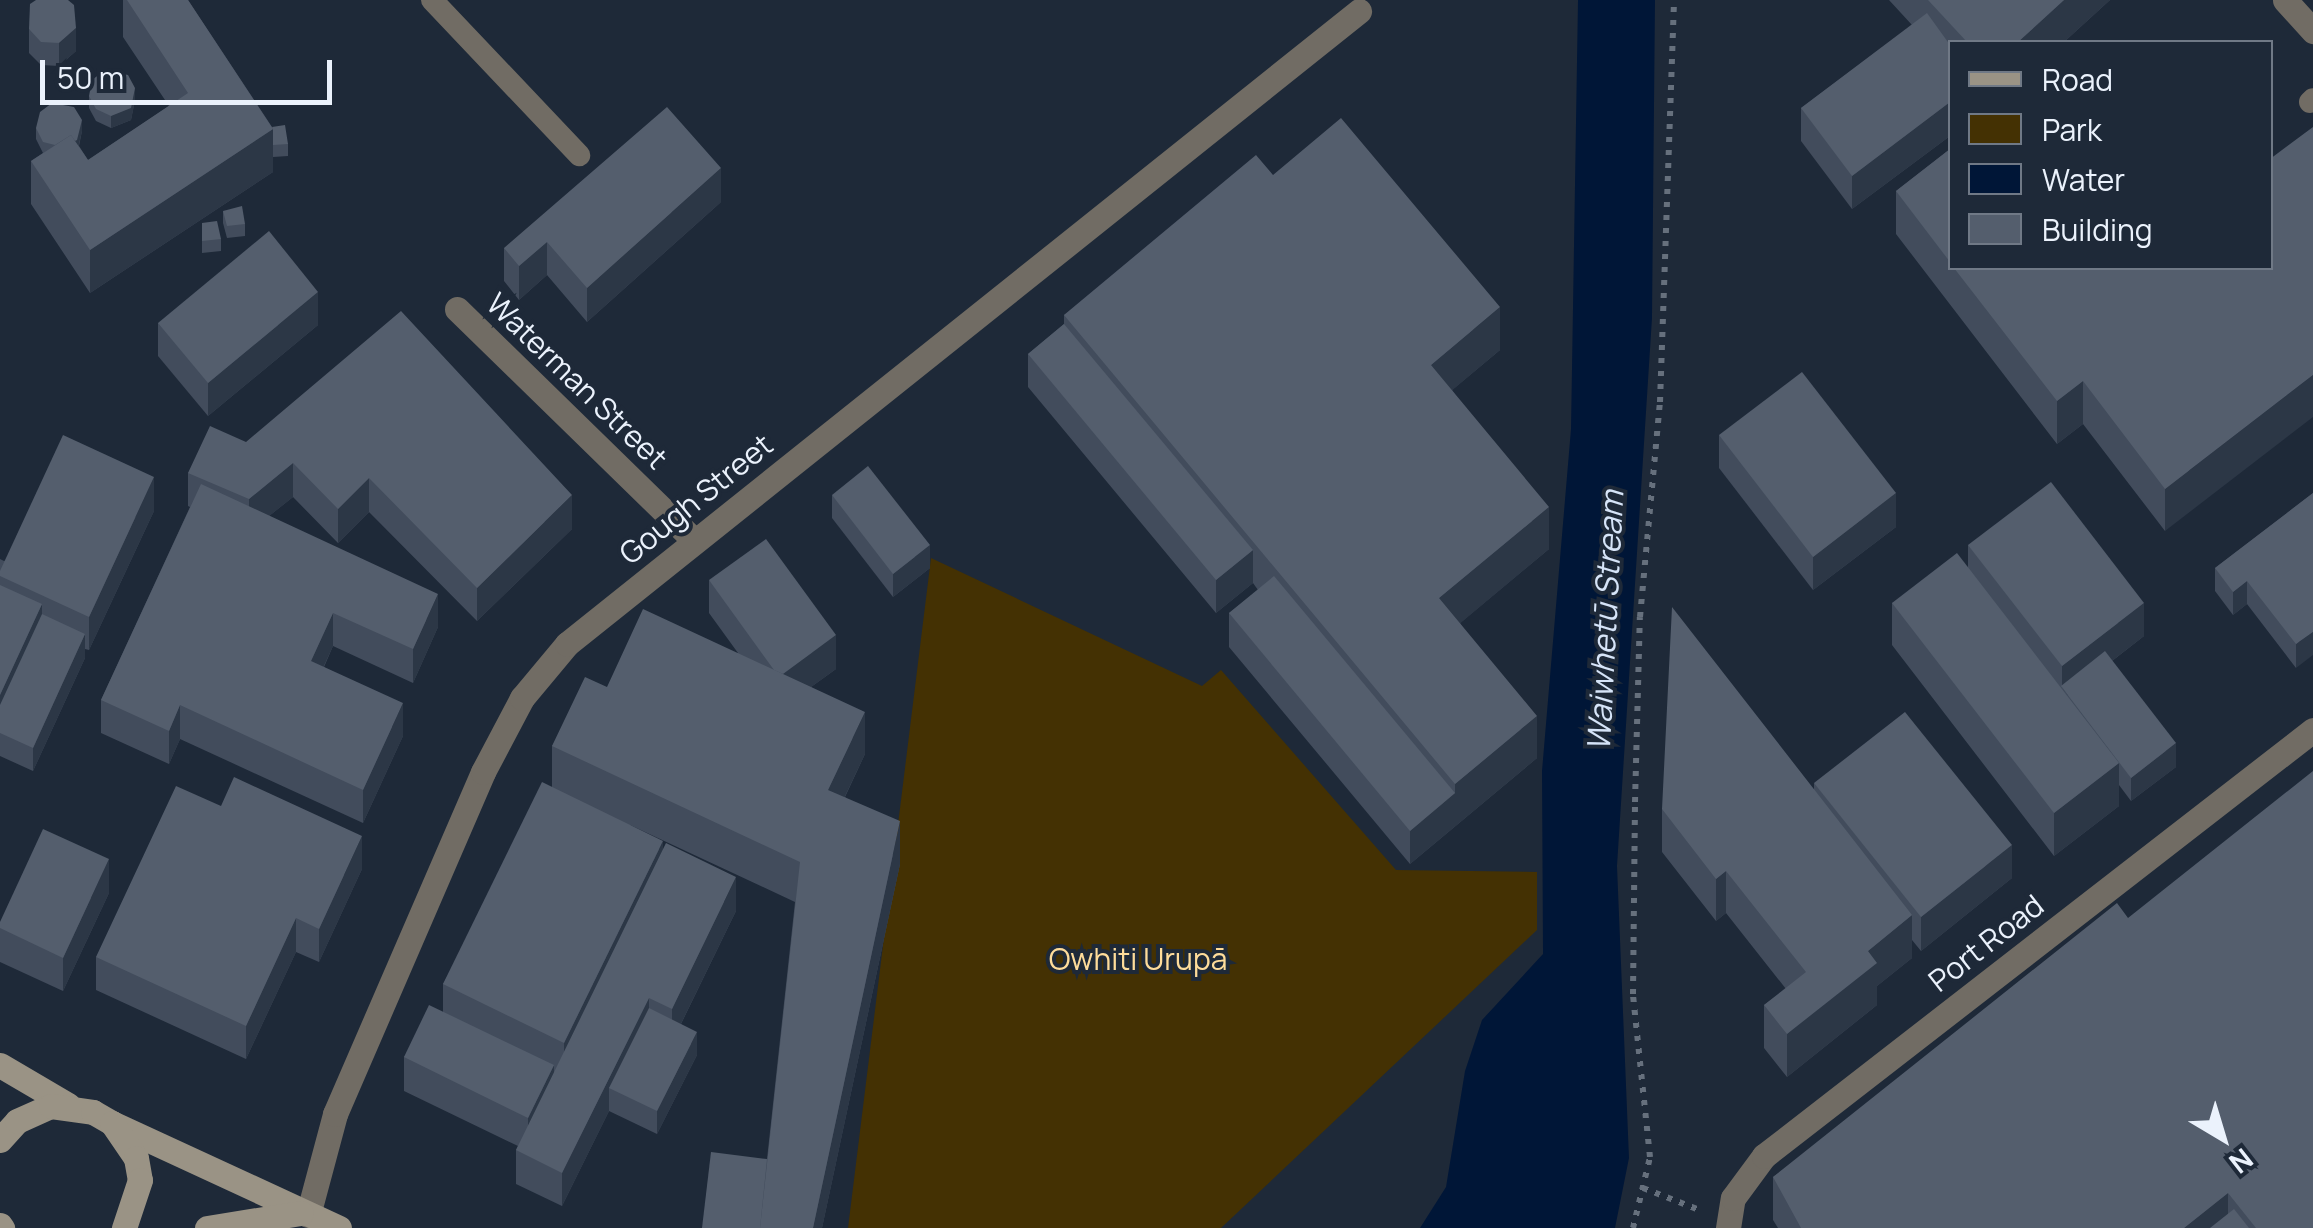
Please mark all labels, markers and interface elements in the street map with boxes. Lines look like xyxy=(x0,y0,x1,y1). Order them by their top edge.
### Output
scale bar xyxy=(45,40,338,102)
legend xyxy=(1948,40,2273,270)
text: 50 m xyxy=(57,57,124,98)
text: Road xyxy=(2042,59,2113,100)
text: Park xyxy=(2042,109,2102,150)
text: Water xyxy=(2042,159,2125,200)
text: Building xyxy=(2042,209,2153,250)
street label: Waterman Street xyxy=(479,286,675,476)
street label: Gough Street xyxy=(612,426,780,572)
water label: Waiwhetū Stream xyxy=(1579,490,1631,752)
street label: Port Road xyxy=(1921,887,2051,999)
park label: Owhiti Urupā xyxy=(1049,941,1227,977)
north arrow xyxy=(2173,1088,2273,1188)
text: N xyxy=(2222,1140,2261,1183)

